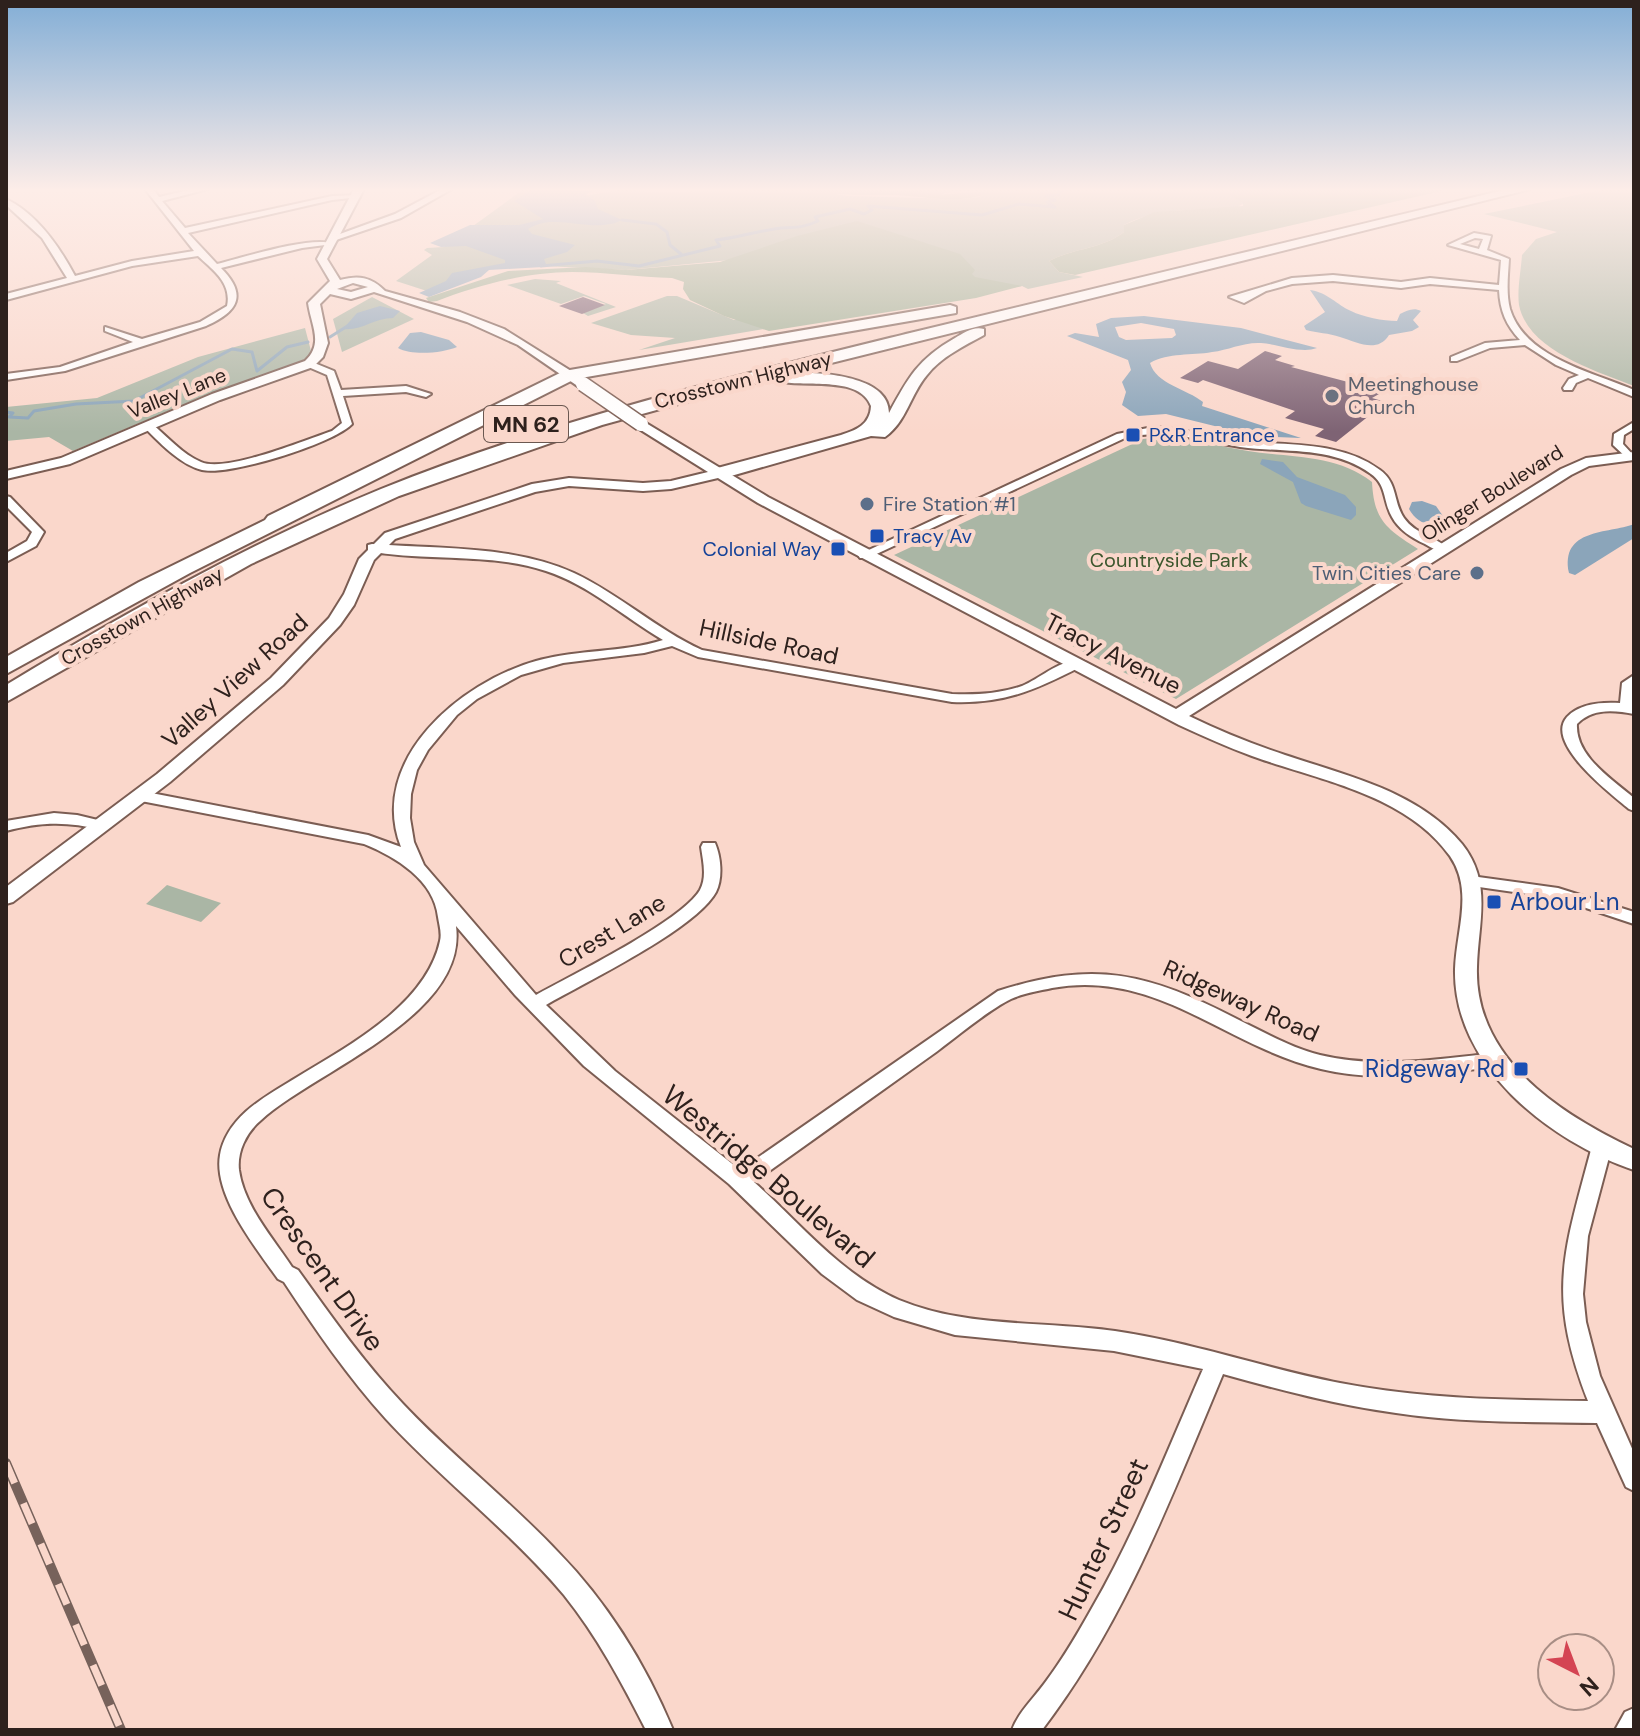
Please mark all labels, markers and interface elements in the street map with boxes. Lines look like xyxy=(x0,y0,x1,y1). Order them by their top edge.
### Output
street label: Crosstown Highway xyxy=(652,345,834,415)
street label: Valley Lane xyxy=(124,362,230,424)
place label: Meetinghouse Church xyxy=(1348,371,1479,420)
marker: Meetinghouse Church xyxy=(1323,387,1341,405)
road number: MN 62 xyxy=(484,406,568,442)
place label: P&R Entrance xyxy=(1149,422,1275,448)
marker: P&R Entrance xyxy=(1124,426,1142,444)
street label: Olinger Boulevard xyxy=(1416,439,1568,547)
place label: Fire Station #1 xyxy=(883,491,1016,517)
marker: Fire Station #1 xyxy=(858,495,876,513)
place label: Tracy Av xyxy=(893,523,972,549)
marker: Tracy Av xyxy=(868,527,886,545)
place label: Colonial Way xyxy=(702,536,822,562)
marker: Colonial Way xyxy=(829,540,847,558)
park label: Countryside Park xyxy=(1090,547,1248,573)
place label: Twin Cities Care xyxy=(1312,560,1461,586)
street label: Crosstown Highway xyxy=(56,561,228,671)
marker: Twin Cities Care xyxy=(1468,564,1486,582)
street label: Tracy Avenue xyxy=(1040,606,1187,701)
street label: Valley View Road xyxy=(155,607,314,755)
street label: Hillside Road xyxy=(697,612,842,671)
street label: Crest Lane xyxy=(552,886,671,975)
place label: Arbour Ln xyxy=(1510,886,1620,917)
marker: Arbour Ln xyxy=(1485,893,1503,911)
street label: Ridgeway Road xyxy=(1158,952,1324,1049)
place label: Ridgeway Rd xyxy=(1365,1053,1505,1084)
marker: Ridgeway Rd xyxy=(1512,1060,1530,1078)
street label: Westridge Boulevard xyxy=(655,1076,883,1276)
street label: Crescent Drive xyxy=(252,1180,393,1359)
street label: Hunter Street xyxy=(1050,1452,1157,1626)
north arrow xyxy=(1536,1632,1616,1712)
text: N xyxy=(1573,1670,1605,1703)

